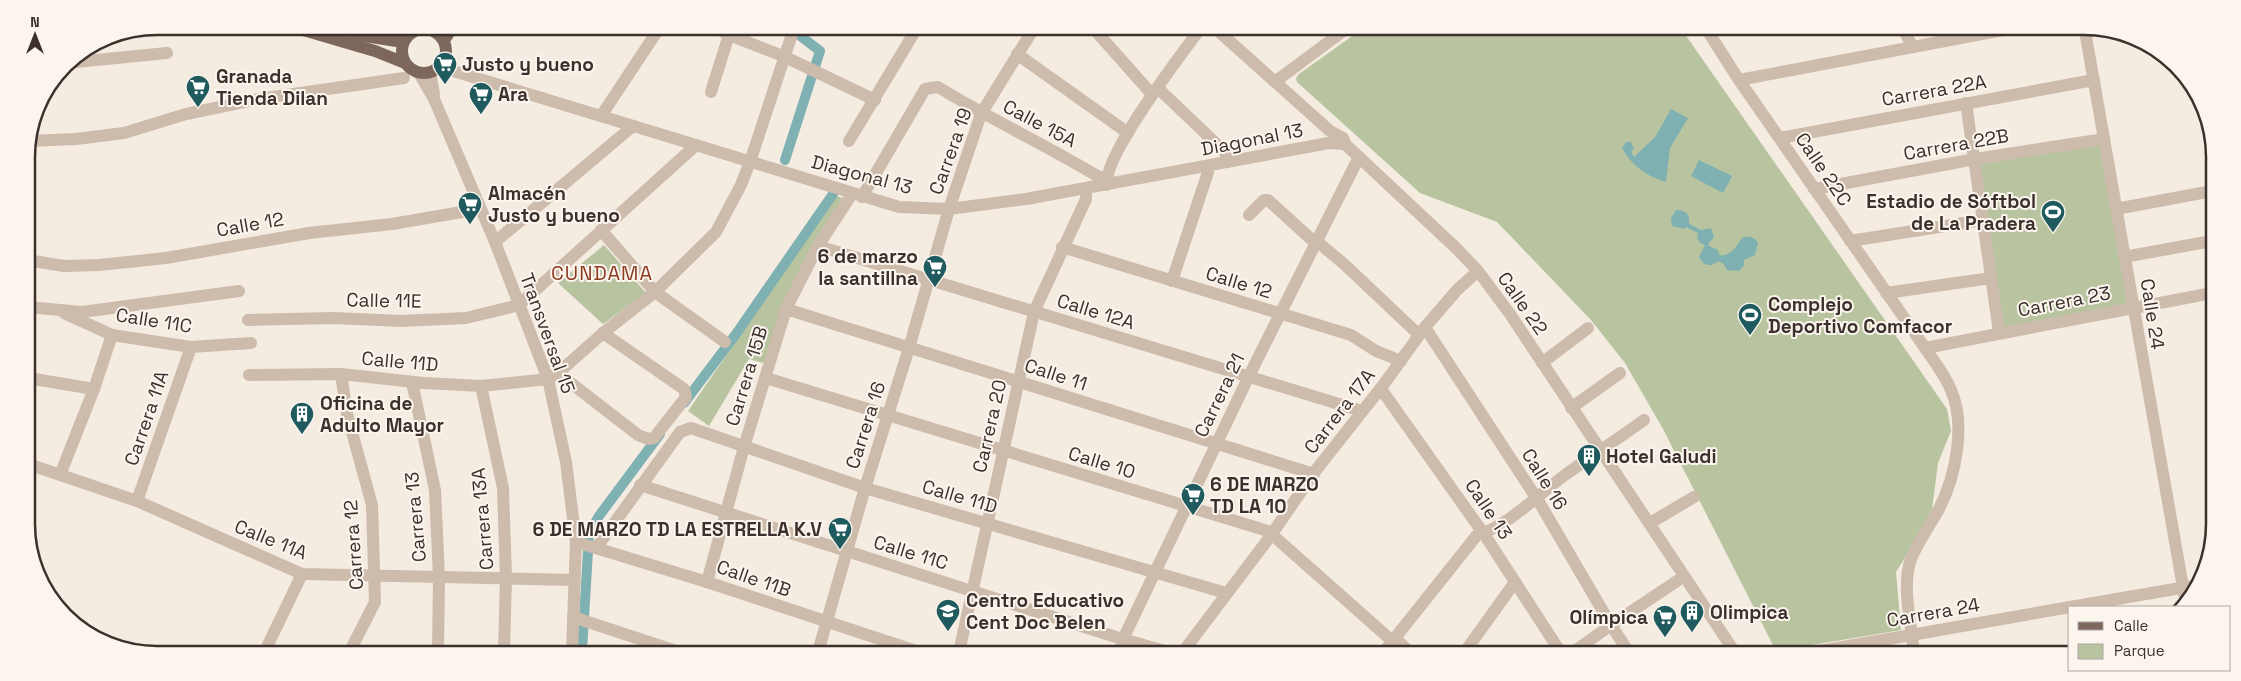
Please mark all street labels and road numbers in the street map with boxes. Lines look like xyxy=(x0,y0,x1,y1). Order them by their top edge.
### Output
street label: Carrera 22A xyxy=(1880,69,1988,112)
street label: Calle 15A xyxy=(999,94,1081,153)
street label: Carrera 19 xyxy=(923,104,978,198)
street label: Diagonal 13 xyxy=(1199,117,1305,162)
street label: Carrera 22B xyxy=(1901,123,2011,166)
street label: Calle 22C xyxy=(1790,128,1857,211)
street label: Diagonal 13 xyxy=(809,149,915,200)
street label: Calle 12 xyxy=(214,206,286,243)
street label: Calle 12 xyxy=(1203,261,1275,304)
street label: Calle 22 xyxy=(1492,267,1553,340)
street label: Transversal 15 xyxy=(514,269,581,397)
street label: Calle 24 xyxy=(2135,277,2170,351)
street label: Carrera 23 xyxy=(2016,280,2113,323)
street label: Calle 11E xyxy=(346,287,422,314)
street label: Calle 12A xyxy=(1054,288,1138,335)
street label: Calle 11C xyxy=(114,302,194,339)
street label: Carrera 15B xyxy=(719,323,773,429)
street label: Calle 11D xyxy=(360,346,439,377)
street label: Carrera 21 xyxy=(1188,349,1251,441)
street label: Calle 11 xyxy=(1021,353,1090,396)
street label: Carrera 17A xyxy=(1298,364,1381,459)
street label: Carrera 11A xyxy=(119,367,174,469)
street label: Carrera 20 xyxy=(967,377,1012,475)
street label: Carrera 16 xyxy=(840,378,891,472)
street label: Calle 10 xyxy=(1065,440,1138,484)
street label: Calle 16 xyxy=(1516,444,1573,515)
street label: Carrera 13A xyxy=(466,467,499,571)
street label: Carrera 13 xyxy=(399,471,432,563)
street label: Calle 11D xyxy=(919,474,1000,519)
street label: Calle 13 xyxy=(1459,474,1518,544)
street label: Carrera 12 xyxy=(338,499,369,591)
street label: Calle 11A xyxy=(231,514,311,565)
street label: Calle 11C xyxy=(871,529,951,576)
street label: Calle 11B xyxy=(713,554,794,603)
street label: Carrera 24 xyxy=(1885,592,1982,633)

